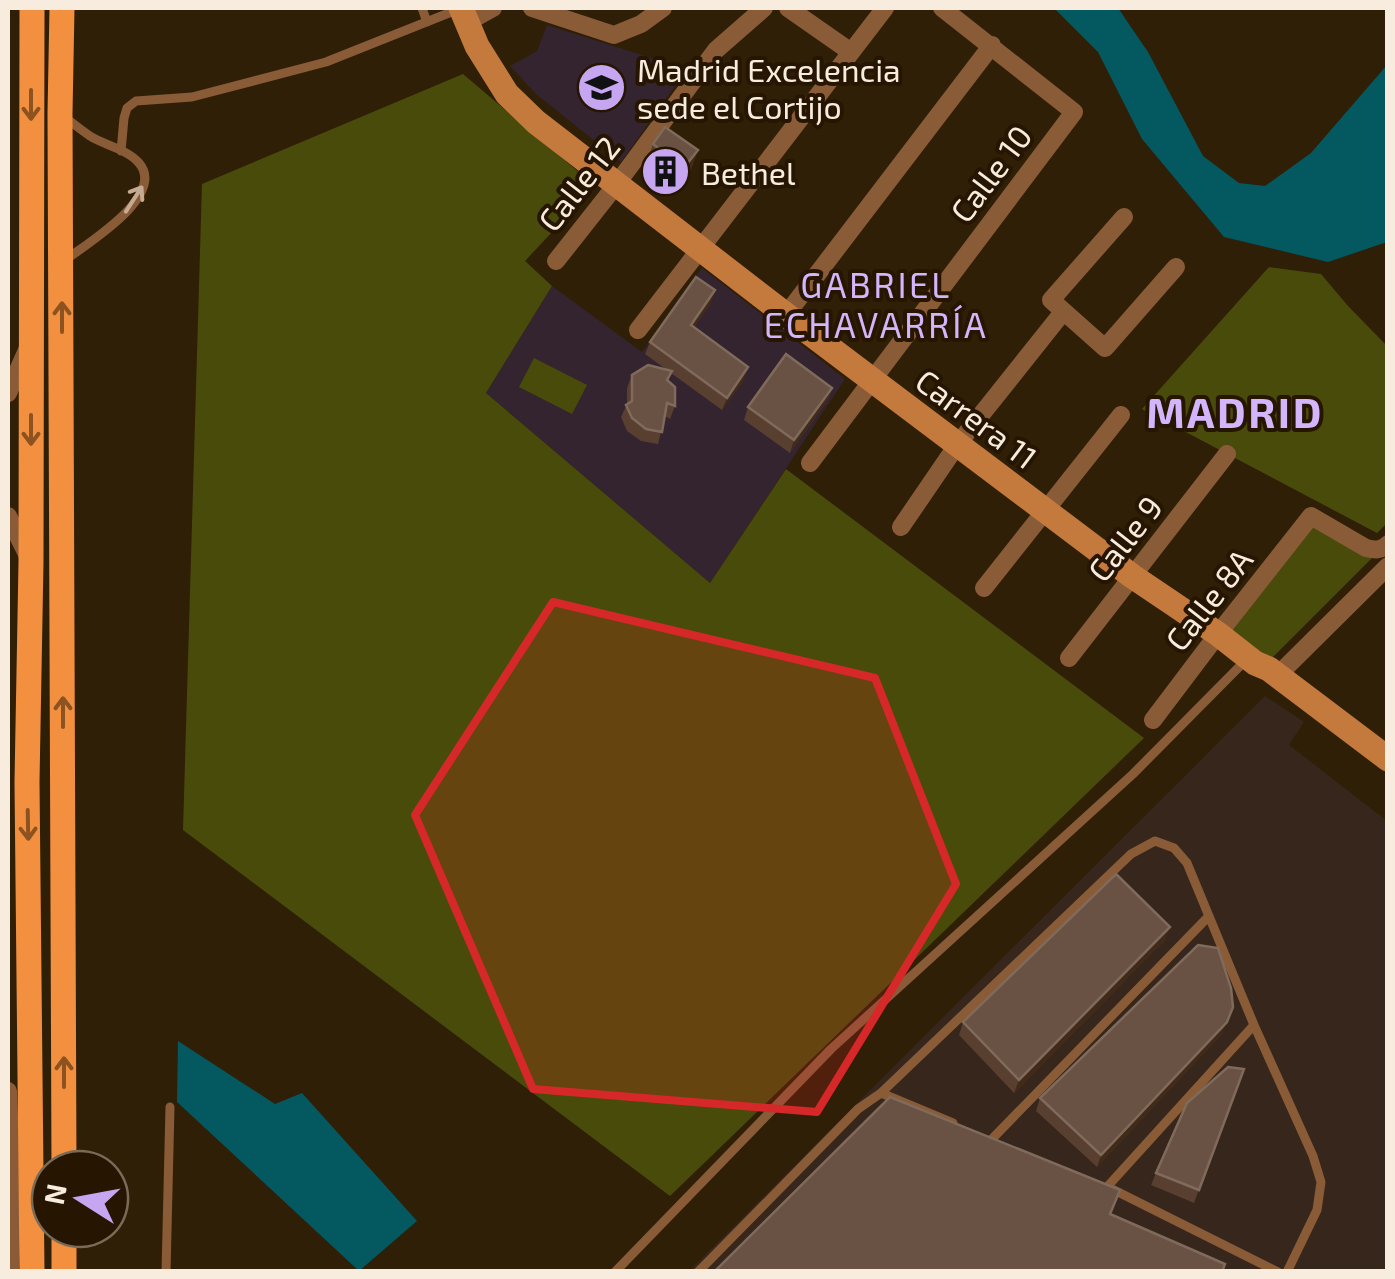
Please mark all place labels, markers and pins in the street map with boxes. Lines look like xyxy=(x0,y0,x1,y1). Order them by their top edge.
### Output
place label: Madrid Excelencia sede el Cortijo xyxy=(637,50,901,126)
school or university icon: Madrid Excelencia sede el Cortijo xyxy=(576,61,628,113)
building icon: Bethel xyxy=(640,146,692,198)
place label: Bethel xyxy=(701,153,796,191)

